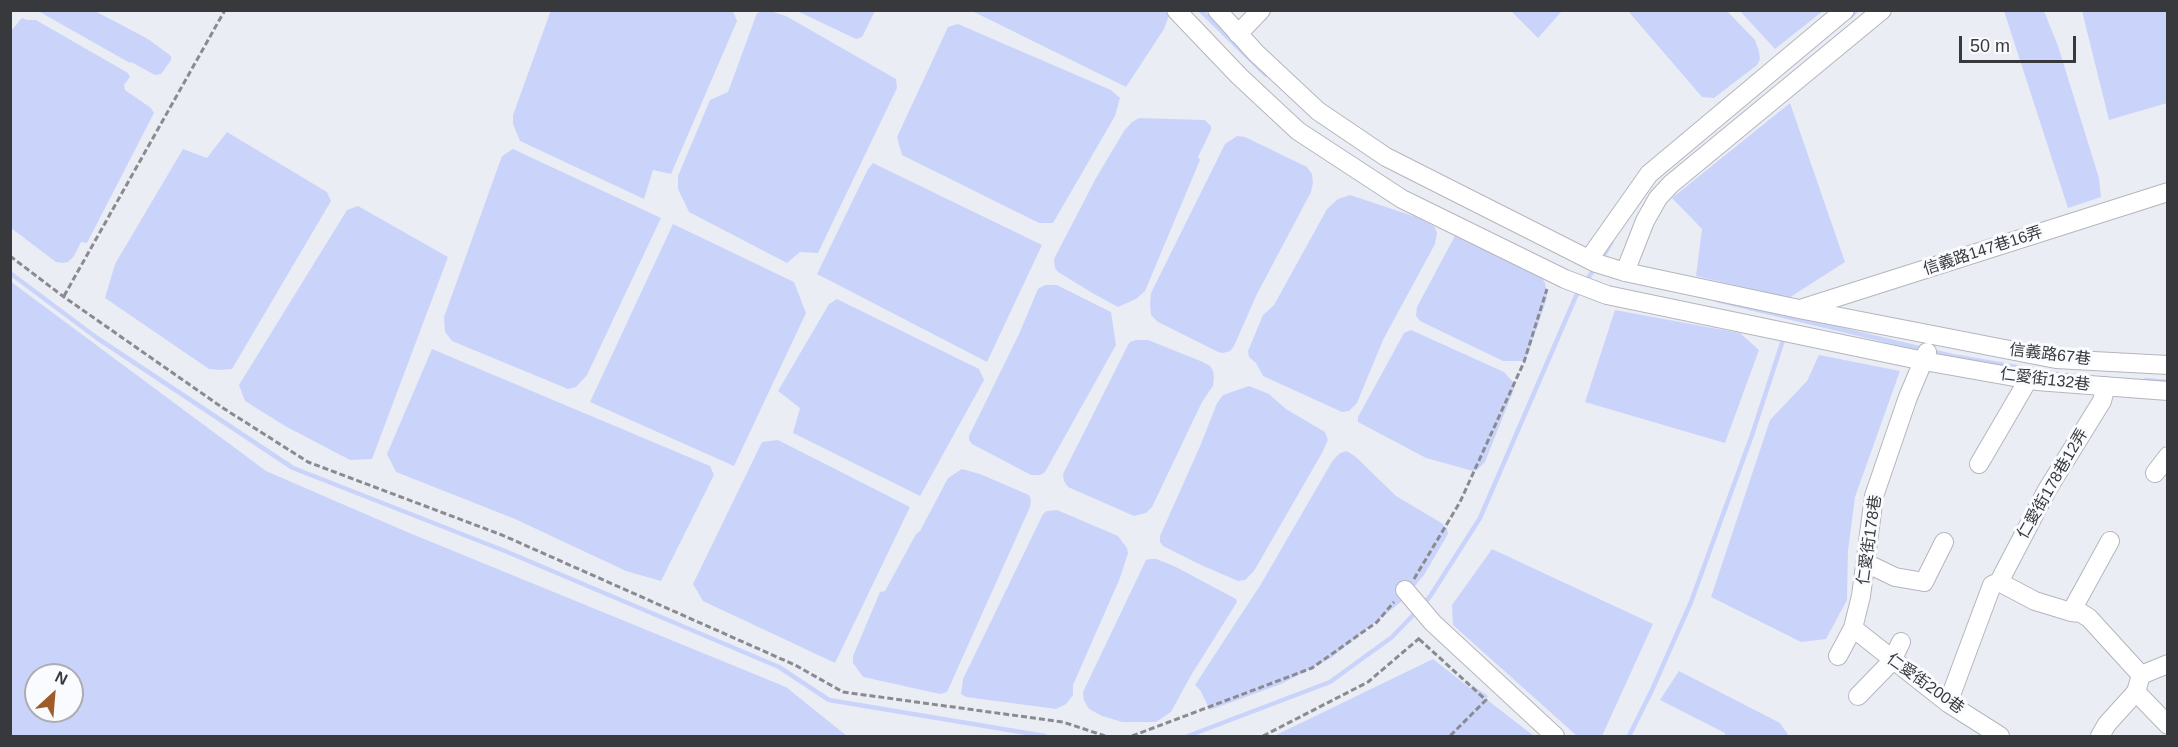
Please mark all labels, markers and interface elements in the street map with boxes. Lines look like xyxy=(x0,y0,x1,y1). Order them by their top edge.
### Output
scale bar xyxy=(1962,24,2079,62)
text: 50 m xyxy=(1970,36,2010,56)
street label: 信義路147巷16弄 xyxy=(1921,223,2045,279)
street label: 信義路67巷 xyxy=(2008,340,2092,370)
street label: 仁愛街132巷 xyxy=(1999,365,2091,395)
street label: 仁愛街178巷12弄 xyxy=(2014,425,2092,543)
street label: 仁愛街178巷 xyxy=(1854,494,1886,586)
street label: 仁愛街200巷 xyxy=(1883,650,1967,718)
north arrow xyxy=(24,663,84,723)
text: N xyxy=(52,668,70,688)

